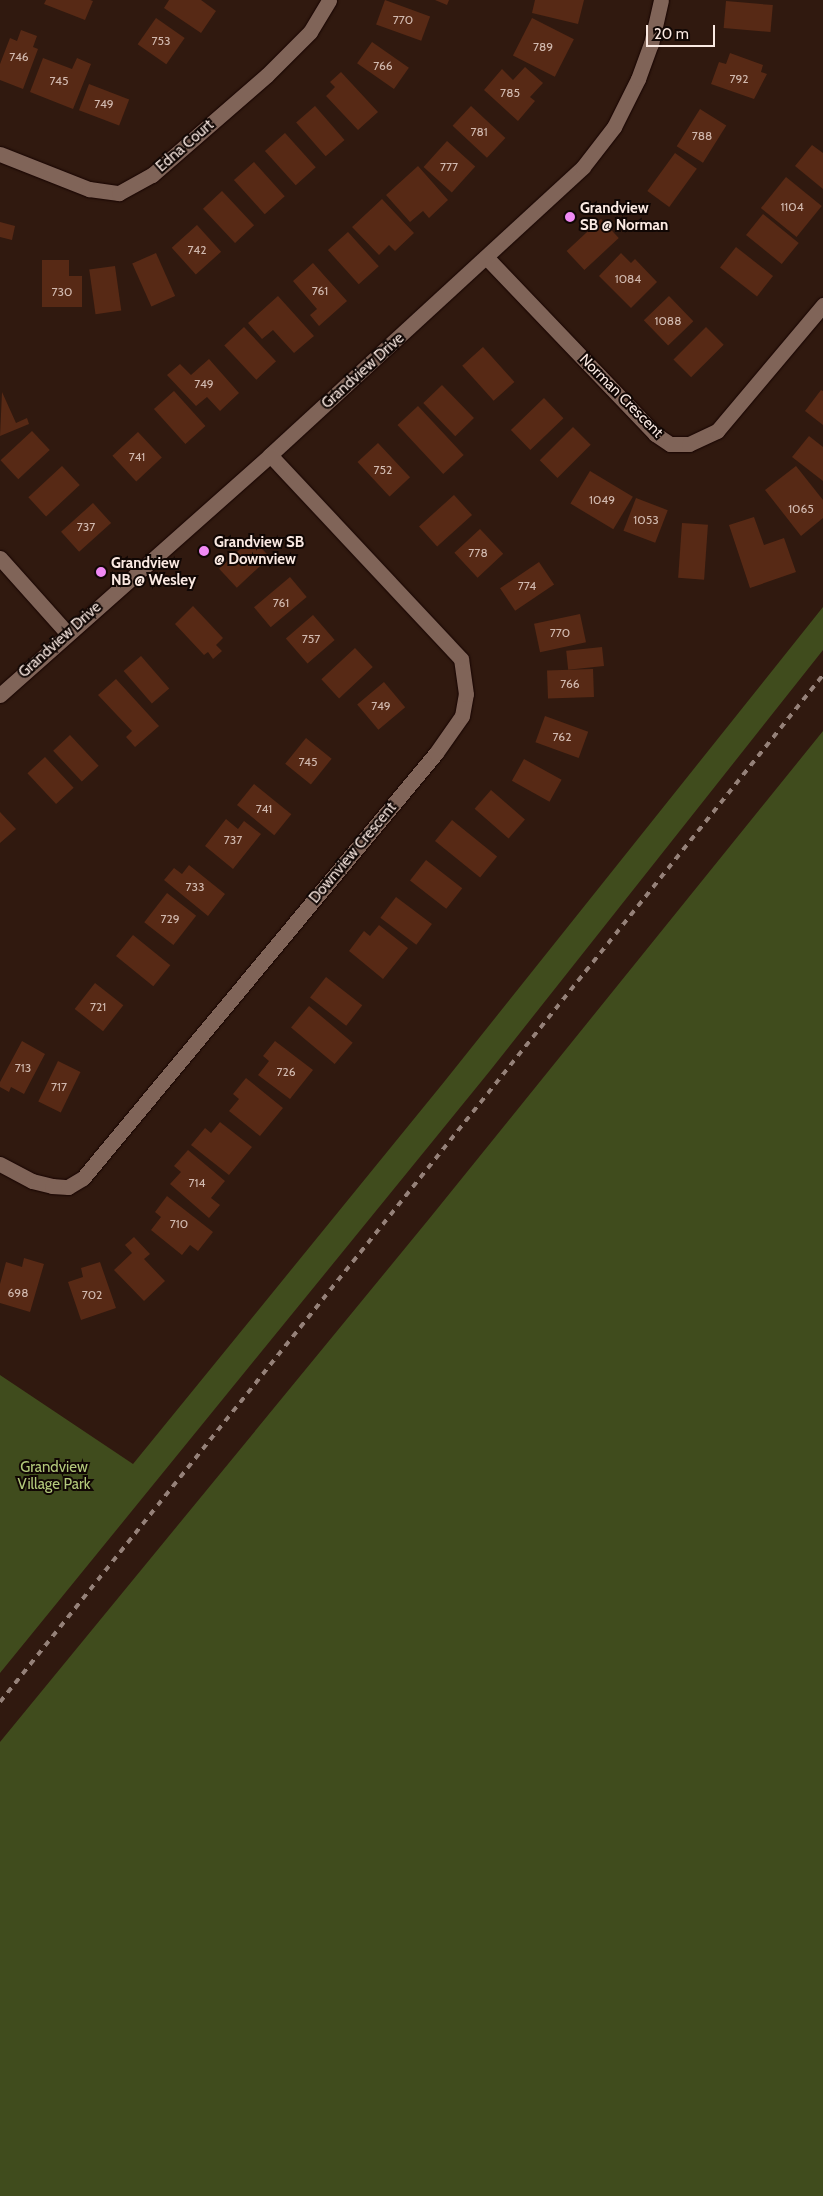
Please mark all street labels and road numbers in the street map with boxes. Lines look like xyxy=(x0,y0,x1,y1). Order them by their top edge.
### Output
street label: Edna Court xyxy=(153,116,217,176)
street label: Grandview Drive xyxy=(318,329,408,413)
street label: Norman Crescent xyxy=(575,350,667,442)
street label: Grandview Drive xyxy=(15,598,105,682)
street label: Downview Crescent xyxy=(306,799,400,907)

